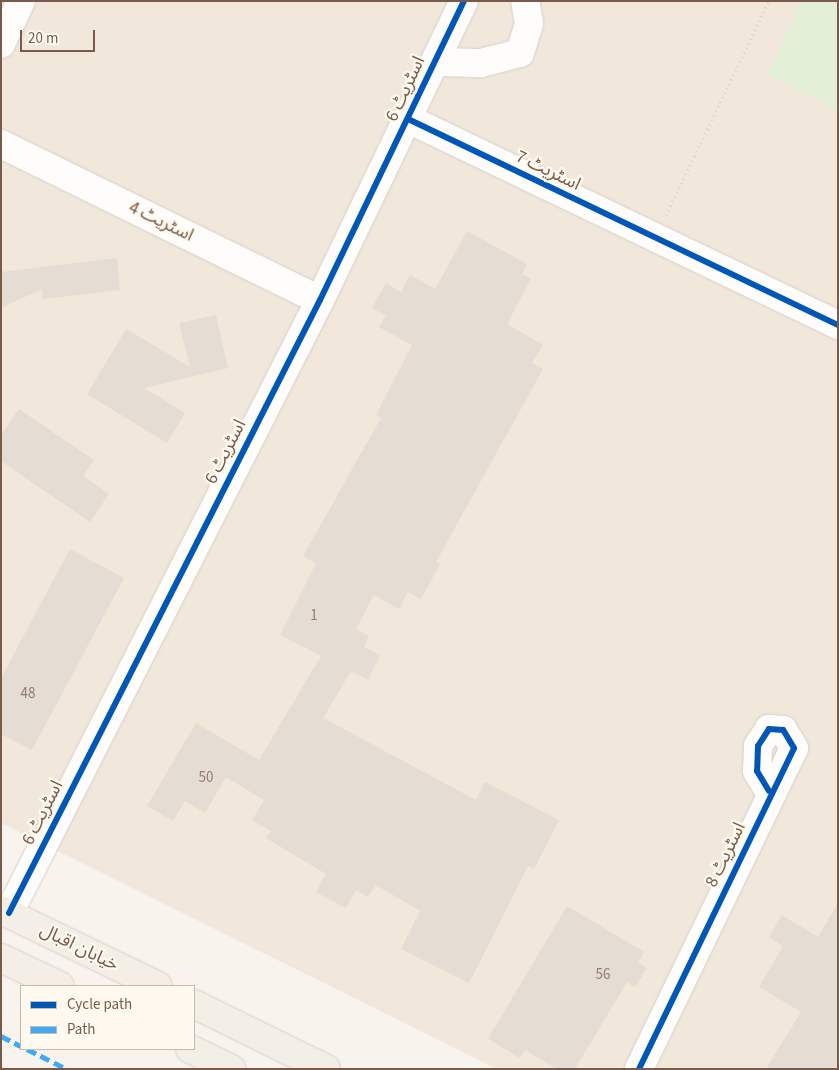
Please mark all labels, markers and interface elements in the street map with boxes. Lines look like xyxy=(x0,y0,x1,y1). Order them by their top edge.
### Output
scale bar xyxy=(22,20,98,52)
text: 20 m xyxy=(28,28,58,49)
street label: اسٹریٹ 6 xyxy=(382,53,430,125)
street label: اسٹریٹ 7 xyxy=(512,146,584,196)
street label: اسٹریٹ 4 xyxy=(125,197,197,247)
street label: اسٹریٹ 6 xyxy=(201,416,251,488)
house number: 1 xyxy=(310,607,318,625)
house number: 48 xyxy=(21,685,35,703)
house number: 50 xyxy=(199,769,213,787)
street label: اسٹریٹ 6 xyxy=(18,777,68,849)
street label: اسٹریٹ 8 xyxy=(701,819,751,891)
street label: خیابان اقبال xyxy=(36,920,122,976)
house number: 56 xyxy=(596,966,610,984)
legend xyxy=(20,985,195,1050)
text: Cycle path xyxy=(67,994,132,1015)
text: Path xyxy=(67,1019,95,1040)

